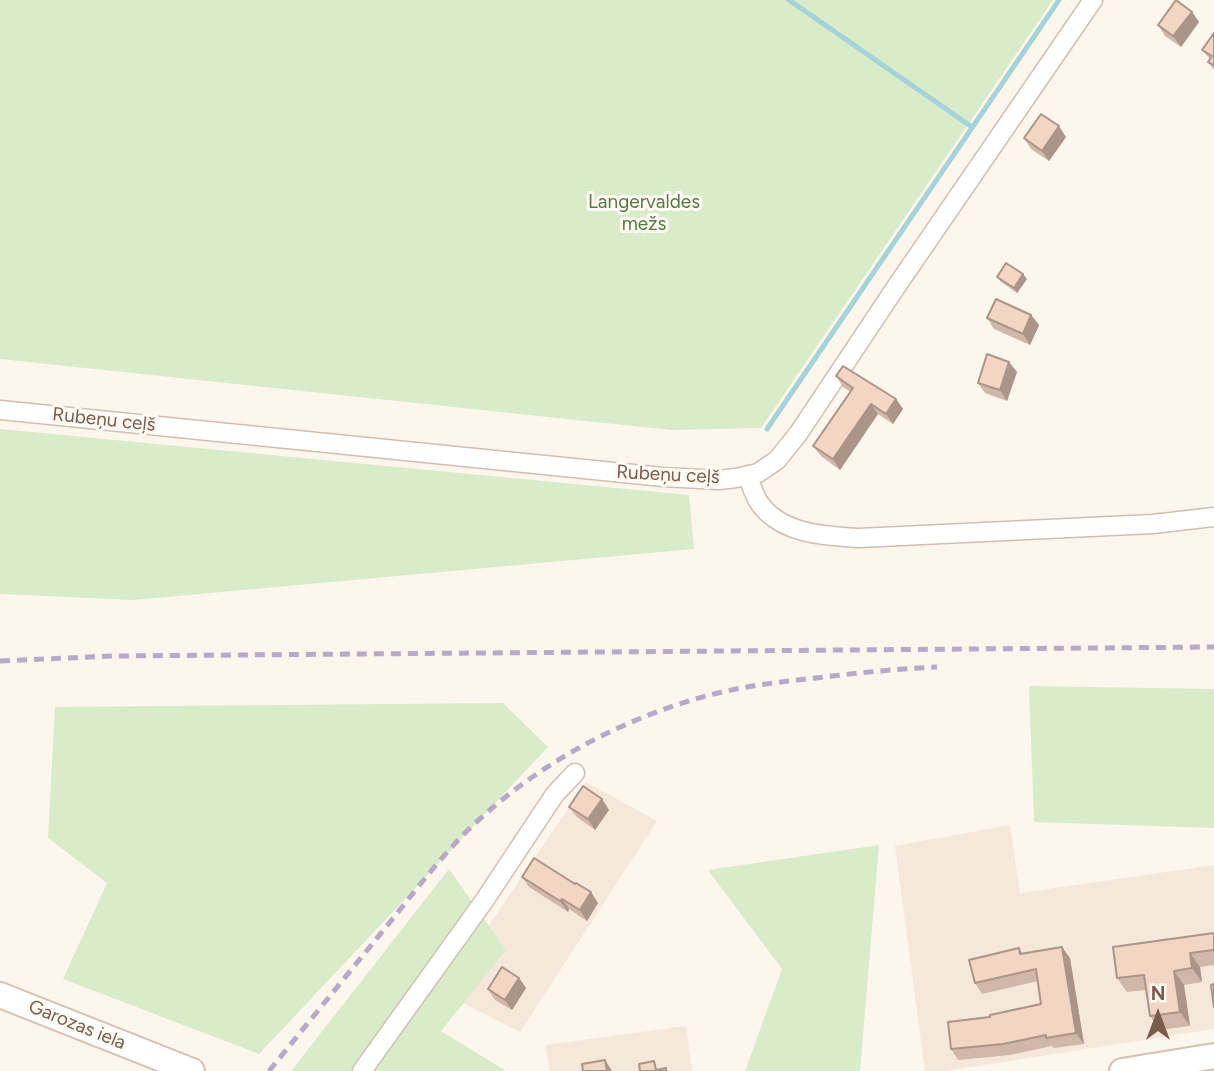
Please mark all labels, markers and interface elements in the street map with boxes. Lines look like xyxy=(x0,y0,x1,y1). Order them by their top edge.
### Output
park label: Langervaldes mežs xyxy=(588,191,700,235)
street label: Rubeņu ceļš xyxy=(51,403,157,437)
street label: Rubeņu ceļš xyxy=(616,461,720,489)
north arrow xyxy=(1123,980,1193,1050)
text: N xyxy=(1151,982,1165,1005)
street label: Garozas iela xyxy=(25,995,129,1055)

